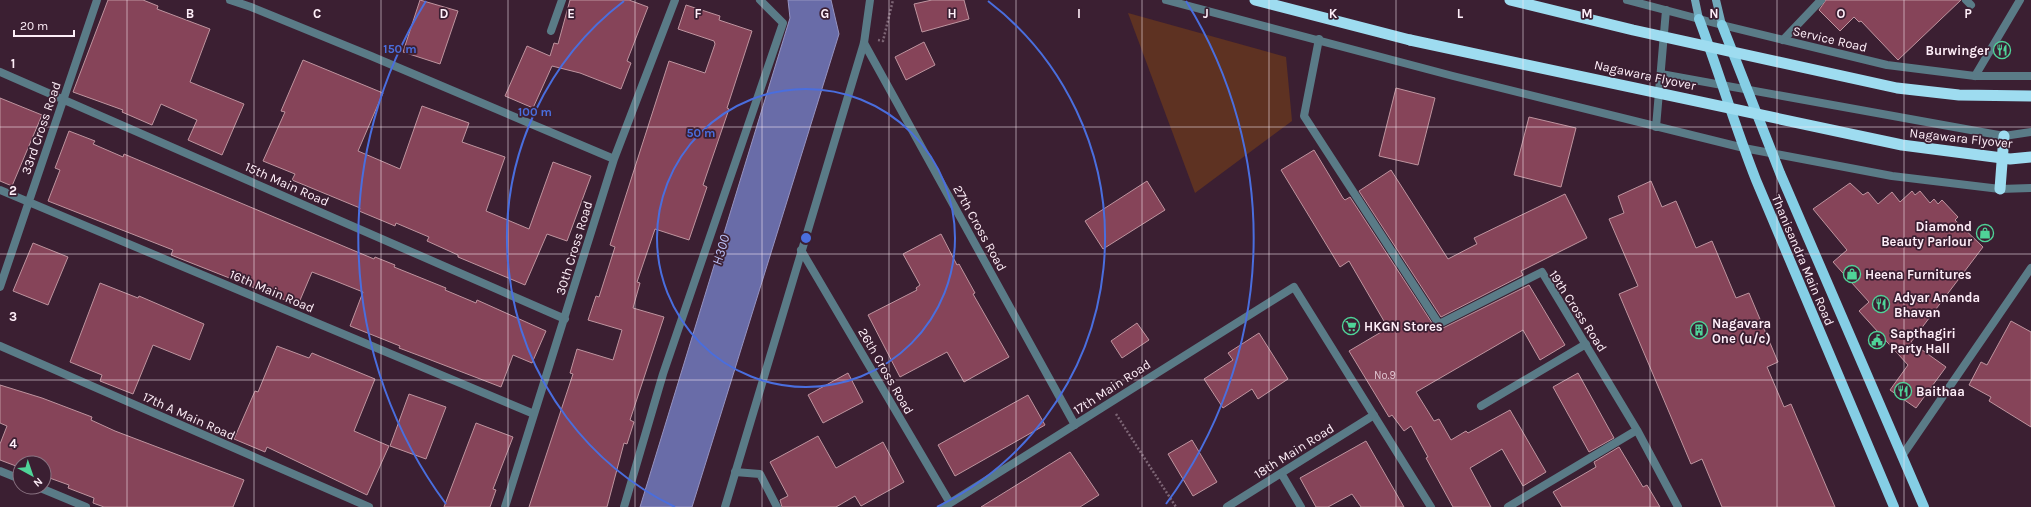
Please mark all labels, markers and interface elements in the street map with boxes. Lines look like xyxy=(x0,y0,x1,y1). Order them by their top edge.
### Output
text: B xyxy=(186,6,194,21)
text: C xyxy=(313,6,321,21)
text: D xyxy=(440,6,449,21)
text: E xyxy=(567,6,575,21)
text: F xyxy=(694,6,702,21)
text: G xyxy=(821,6,829,21)
text: H xyxy=(947,6,957,21)
text: I xyxy=(1077,6,1081,21)
text: J xyxy=(1203,6,1209,21)
text: K xyxy=(1329,6,1338,21)
text: L xyxy=(1457,6,1464,21)
text: M xyxy=(1581,6,1593,21)
text: N xyxy=(1709,6,1719,21)
text: O xyxy=(1837,6,1846,21)
text: P xyxy=(1964,6,1972,21)
scale bar xyxy=(14,12,74,38)
text: 20 m xyxy=(20,19,48,33)
street label: Service Road xyxy=(1791,23,1869,55)
restaurant icon: Burwinger xyxy=(1992,40,2012,60)
text: 150 m xyxy=(383,42,417,56)
place label: Burwinger xyxy=(1926,43,1990,58)
text: 1 xyxy=(11,56,15,71)
street label: Nagawara Flyover xyxy=(1593,57,1698,93)
street label: 33rd Cross Road xyxy=(18,80,64,176)
text: 100 m xyxy=(518,105,552,119)
street label: Nagawara Flyover xyxy=(1909,125,2014,151)
text: 50 m xyxy=(687,126,716,140)
street label: 15th Main Road xyxy=(243,159,331,209)
street label: 27th Cross Road xyxy=(950,182,1010,274)
text: 2 xyxy=(9,183,17,198)
street label: Thanisandra Main Road xyxy=(1769,192,1837,328)
street label: 30th Cross Road xyxy=(553,199,595,297)
place label: Diamond Beauty Parlour xyxy=(1881,219,1973,249)
shop icon: Diamond Beauty Parlour xyxy=(1975,223,1995,243)
centre of rings xyxy=(799,231,813,245)
water label: H300 xyxy=(709,232,734,267)
shop icon: Heena Furnitures xyxy=(1842,264,1862,284)
street label: 16th Main Road xyxy=(227,266,317,316)
street label: 19th Cross Road xyxy=(1546,267,1610,355)
place label: Heena Furnitures xyxy=(1865,267,1972,282)
place label: Adyar Ananda Bhavan xyxy=(1894,290,1980,320)
restaurant icon: Adyar Ananda Bhavan xyxy=(1871,294,1891,314)
text: 3 xyxy=(9,309,17,324)
supermarket icon: HKGN Stores xyxy=(1341,316,1361,336)
place label: Nagavara One (u/c) xyxy=(1712,316,1771,346)
place label: HKGN Stores xyxy=(1364,319,1443,334)
building icon: Nagavara One (u/c) xyxy=(1689,320,1709,340)
street label: 26th Cross Road xyxy=(855,325,917,417)
place label: Sapthagiri Party Hall xyxy=(1890,326,1956,356)
public building icon: Sapthagiri Party Hall xyxy=(1867,330,1887,350)
street label: 17th Main Road xyxy=(1071,356,1153,418)
house number: No.9 xyxy=(1374,369,1396,382)
restaurant icon: Baithaa xyxy=(1893,381,1913,401)
place label: Baithaa xyxy=(1916,384,1965,399)
street label: 17th A Main Road xyxy=(140,389,238,443)
street label: 18th Main Road xyxy=(1251,421,1337,481)
text: 4 xyxy=(9,436,17,451)
north arrow xyxy=(12,455,52,495)
text: N xyxy=(31,475,45,490)

